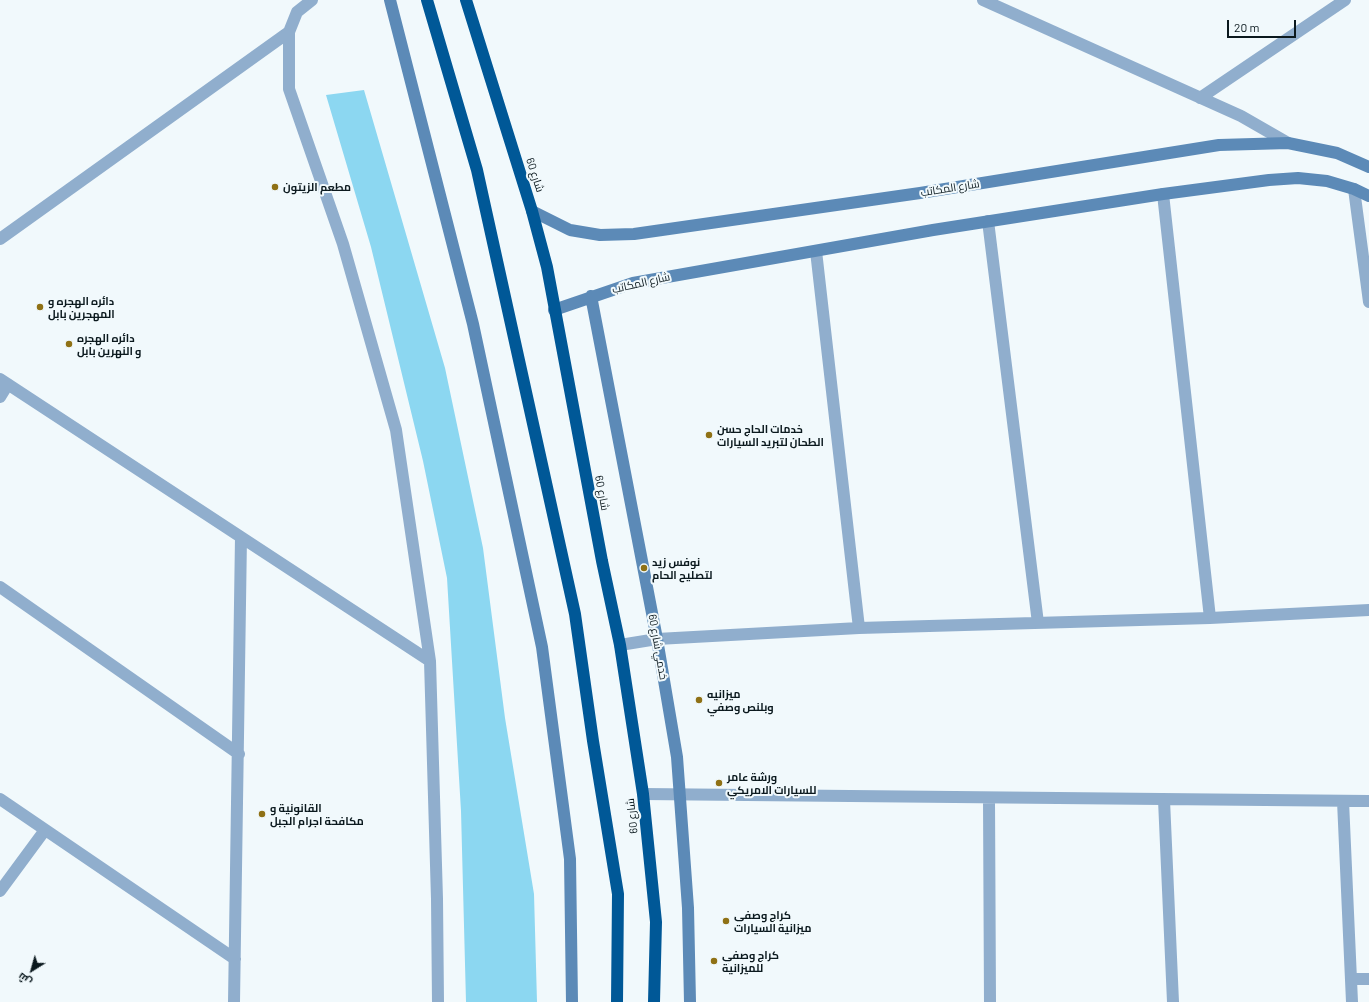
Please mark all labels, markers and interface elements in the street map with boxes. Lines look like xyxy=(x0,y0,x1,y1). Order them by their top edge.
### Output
scale bar xyxy=(1229,12,1298,38)
text: 20 m xyxy=(1234,20,1260,34)
street label: شارع 60 xyxy=(523,156,547,194)
street label: شارع المکاتب xyxy=(920,177,980,199)
place label: مطعم الزيتون xyxy=(283,180,351,194)
marker: مطعم الزيتون xyxy=(270,182,280,192)
street label: شارع المکاتب xyxy=(611,270,671,296)
place label: دائره الهجره و المهجرين بابل xyxy=(48,294,115,320)
marker: دائره الهجره و المهجرين بابل xyxy=(35,302,45,312)
place label: دائره الهجره و النهرين بابل xyxy=(77,331,142,357)
marker: دائره الهجره و النهرين بابل xyxy=(64,339,74,349)
place label: خدمات الحاج حسن الطحان لتبريد السيارات xyxy=(717,422,824,448)
marker: خدمات الحاج حسن الطحان لتبريد السيارات xyxy=(704,430,714,440)
street label: شارع 60 xyxy=(592,474,612,512)
place label: نوفس زيد لتصليح الحام xyxy=(652,555,712,581)
marker: نوفس زيد لتصليح الحام xyxy=(639,563,649,573)
street label: خدمي شارع 60 xyxy=(646,613,670,681)
place label: ميزانيه وبلنص وصفي xyxy=(707,687,774,713)
marker: ميزانيه وبلنص وصفي xyxy=(694,695,704,705)
place label: ورشة عامر للسيارات الامريكي xyxy=(727,770,816,796)
marker: ورشة عامر للسيارات الامريكي xyxy=(714,778,724,788)
street label: شارع 60 xyxy=(624,798,640,834)
place label: القانونية و مكافحة اجرام الجبل xyxy=(270,801,364,827)
marker: القانونية و مكافحة اجرام الجبل xyxy=(257,809,267,819)
place label: كراج وصفي ميزانية السيارات xyxy=(734,908,812,934)
marker: كراج وصفي ميزانية السيارات xyxy=(721,916,731,926)
place label: كراج وصفي للميزانية xyxy=(722,948,779,974)
north arrow xyxy=(12,950,52,990)
marker: كراج وصفي للميزانية xyxy=(709,956,719,966)
text: ش xyxy=(15,971,34,989)

